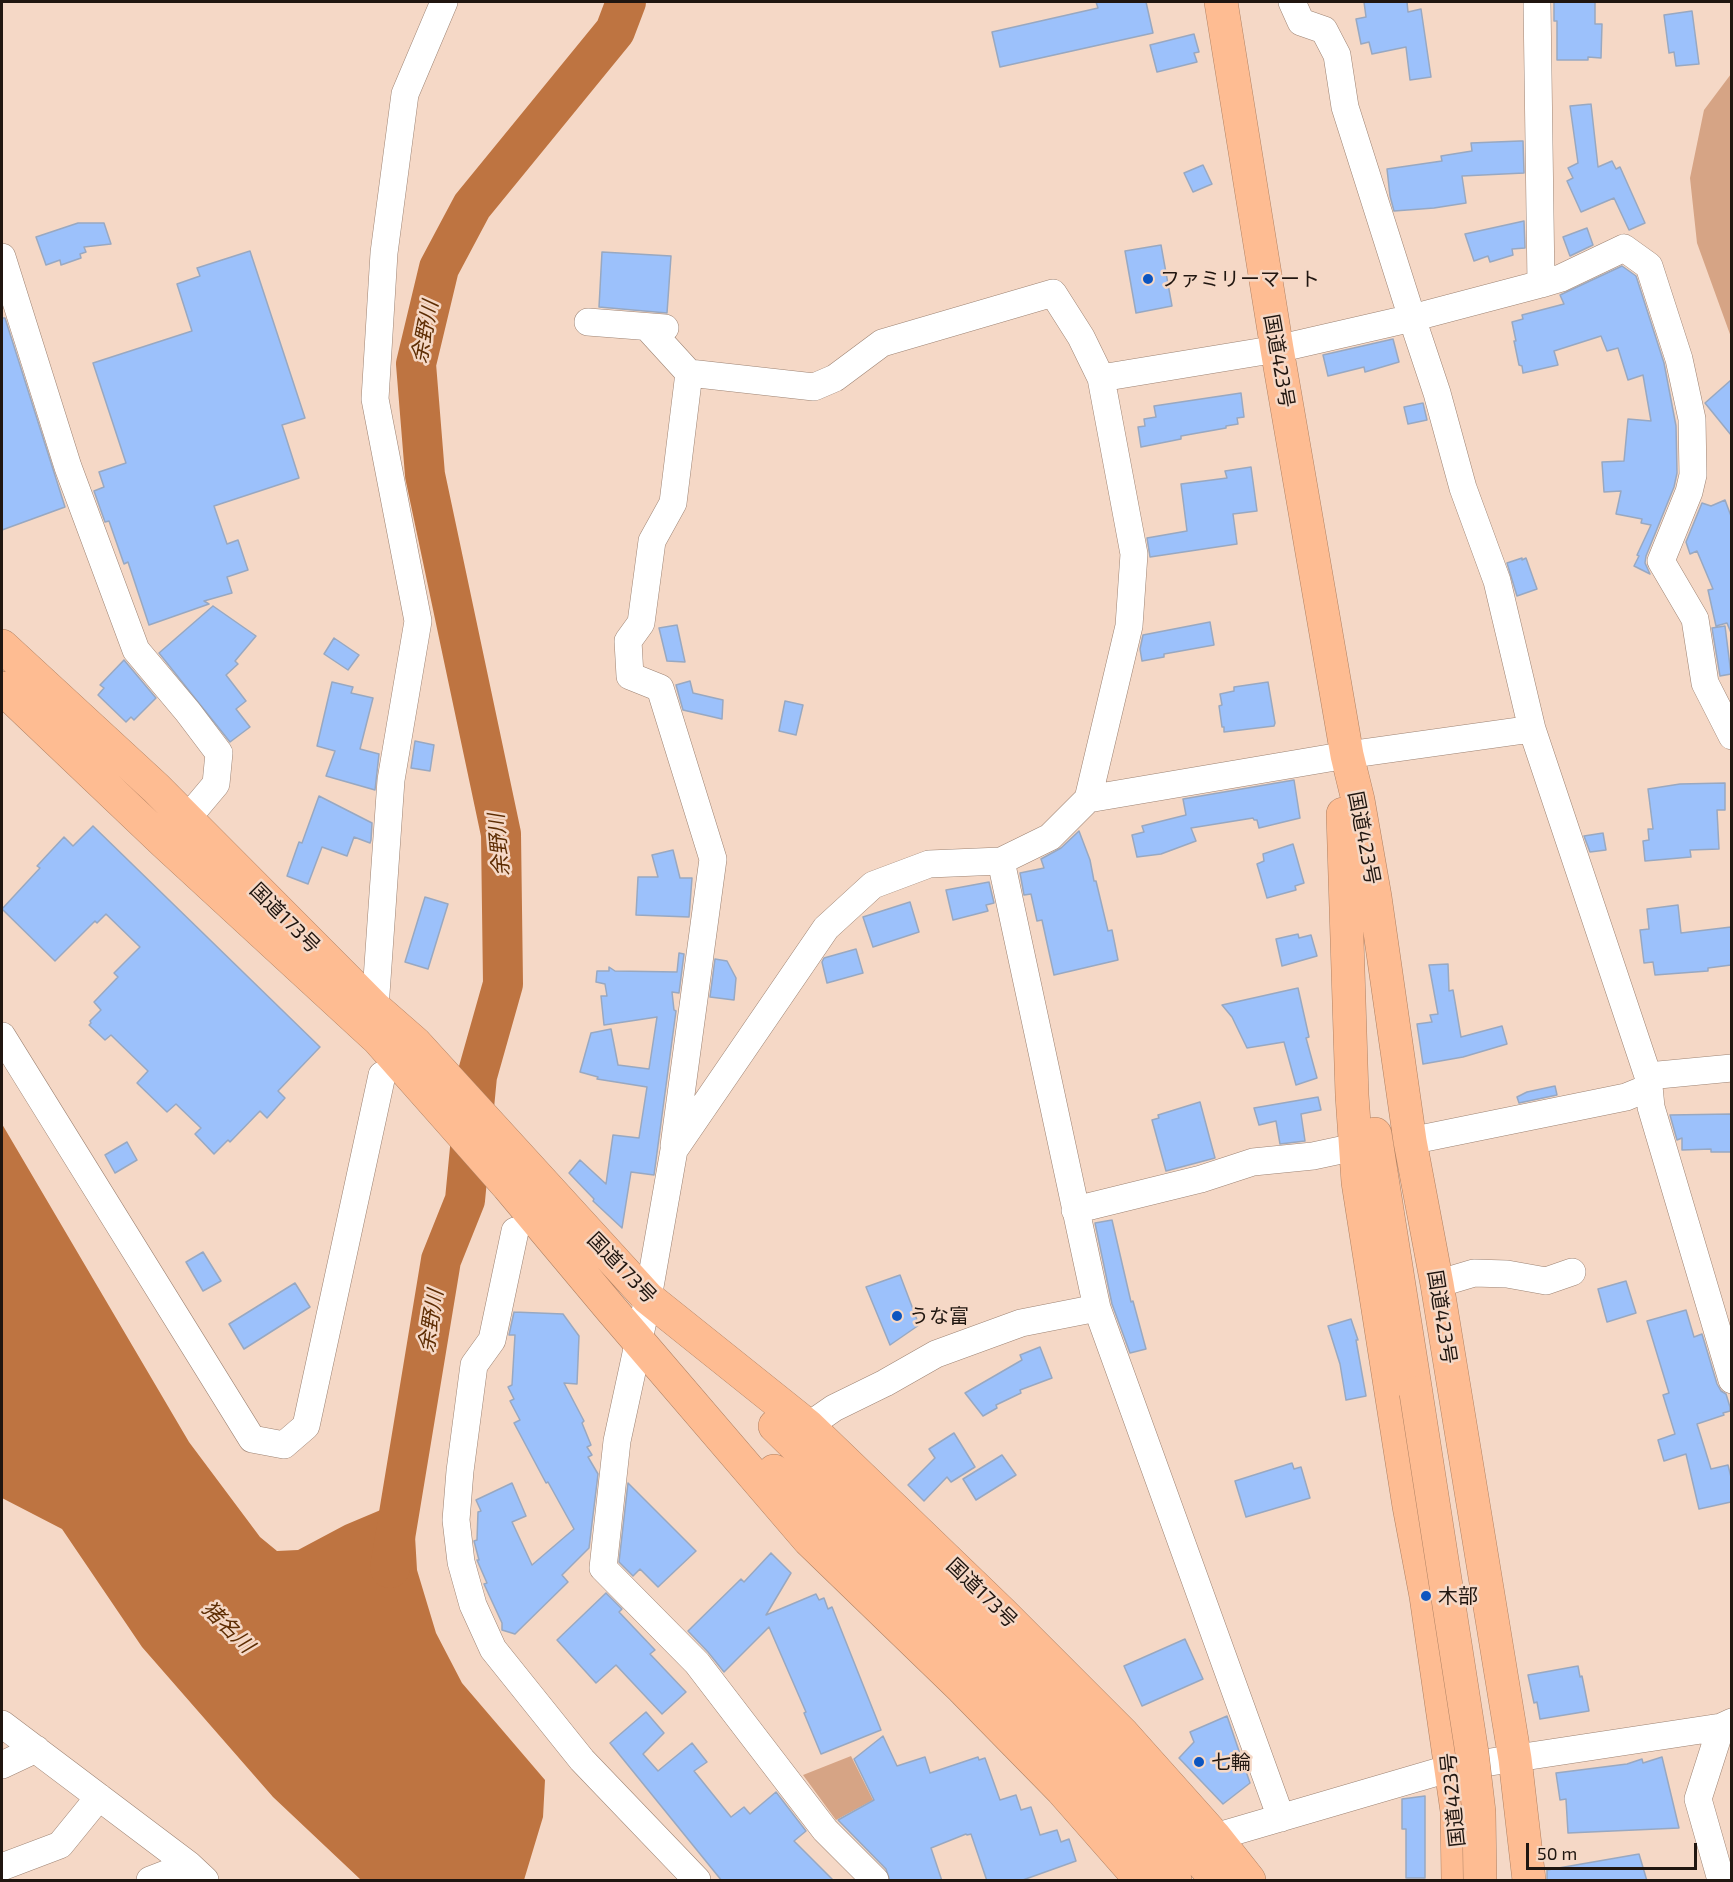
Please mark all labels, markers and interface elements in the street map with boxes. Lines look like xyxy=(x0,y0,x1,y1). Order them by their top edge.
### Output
place label: ファミリーマート xyxy=(1160,267,1320,291)
marker: ファミリーマート xyxy=(1141,272,1155,286)
water label: 余野川 xyxy=(407,299,443,365)
street label: 国道423号 xyxy=(1259,312,1299,410)
street label: 国道423号 xyxy=(1343,789,1385,887)
water label: 余野川 xyxy=(484,813,514,877)
street label: 国道173号 xyxy=(245,878,325,958)
street label: 国道173号 xyxy=(582,1228,662,1308)
street label: 国道423号 xyxy=(1423,1268,1461,1366)
water label: 余野川 xyxy=(414,1288,448,1354)
place label: うな富 xyxy=(909,1304,969,1328)
marker: うな富 xyxy=(890,1309,904,1323)
street label: 国道173号 xyxy=(942,1553,1022,1633)
place label: 木部 xyxy=(1438,1584,1478,1608)
marker: 木部 xyxy=(1419,1589,1433,1603)
water label: 猪名川 xyxy=(197,1596,259,1658)
place label: 七輪 xyxy=(1211,1750,1251,1774)
street label: 国道423号 xyxy=(1436,1752,1470,1848)
marker: 七輪 xyxy=(1192,1755,1206,1769)
scale bar xyxy=(1529,1831,1700,1869)
text: 50 m xyxy=(1537,1842,1577,1864)

